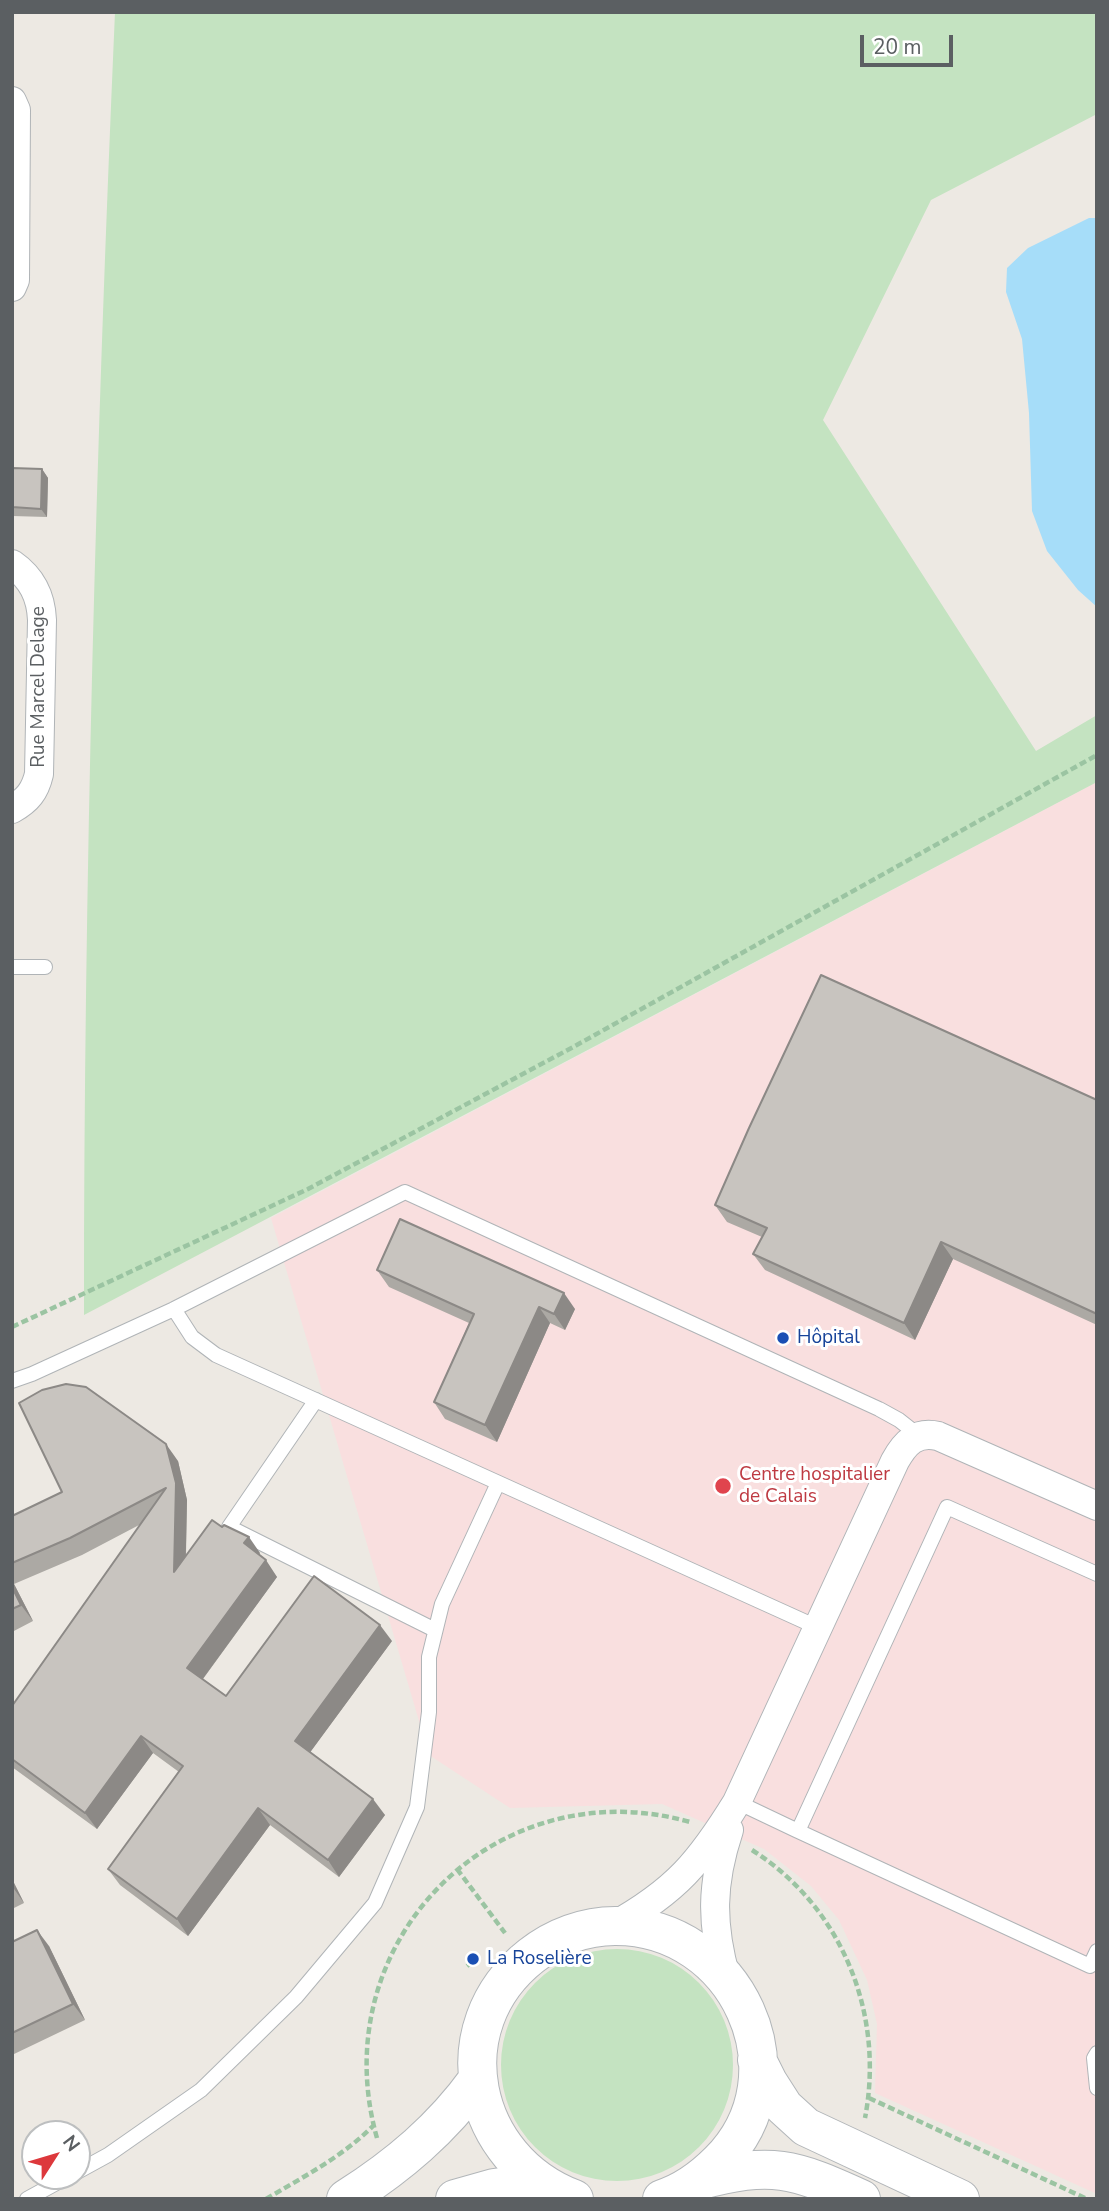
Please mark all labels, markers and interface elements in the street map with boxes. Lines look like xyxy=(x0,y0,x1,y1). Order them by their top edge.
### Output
scale bar xyxy=(864,21,957,65)
text: 20 m xyxy=(873,33,922,61)
street label: Rue Marcel Delage xyxy=(28,606,50,768)
place label: Hôpital xyxy=(797,1327,860,1349)
marker: Hôpital xyxy=(775,1330,791,1346)
place label: Centre hospitalier de Calais xyxy=(739,1464,890,1508)
marker: Centre hospitalier de Calais xyxy=(713,1476,733,1496)
place label: La Roselière xyxy=(487,1948,592,1970)
marker: La Roselière xyxy=(465,1951,481,1967)
north arrow xyxy=(21,2120,91,2190)
text: N xyxy=(57,2130,86,2157)

